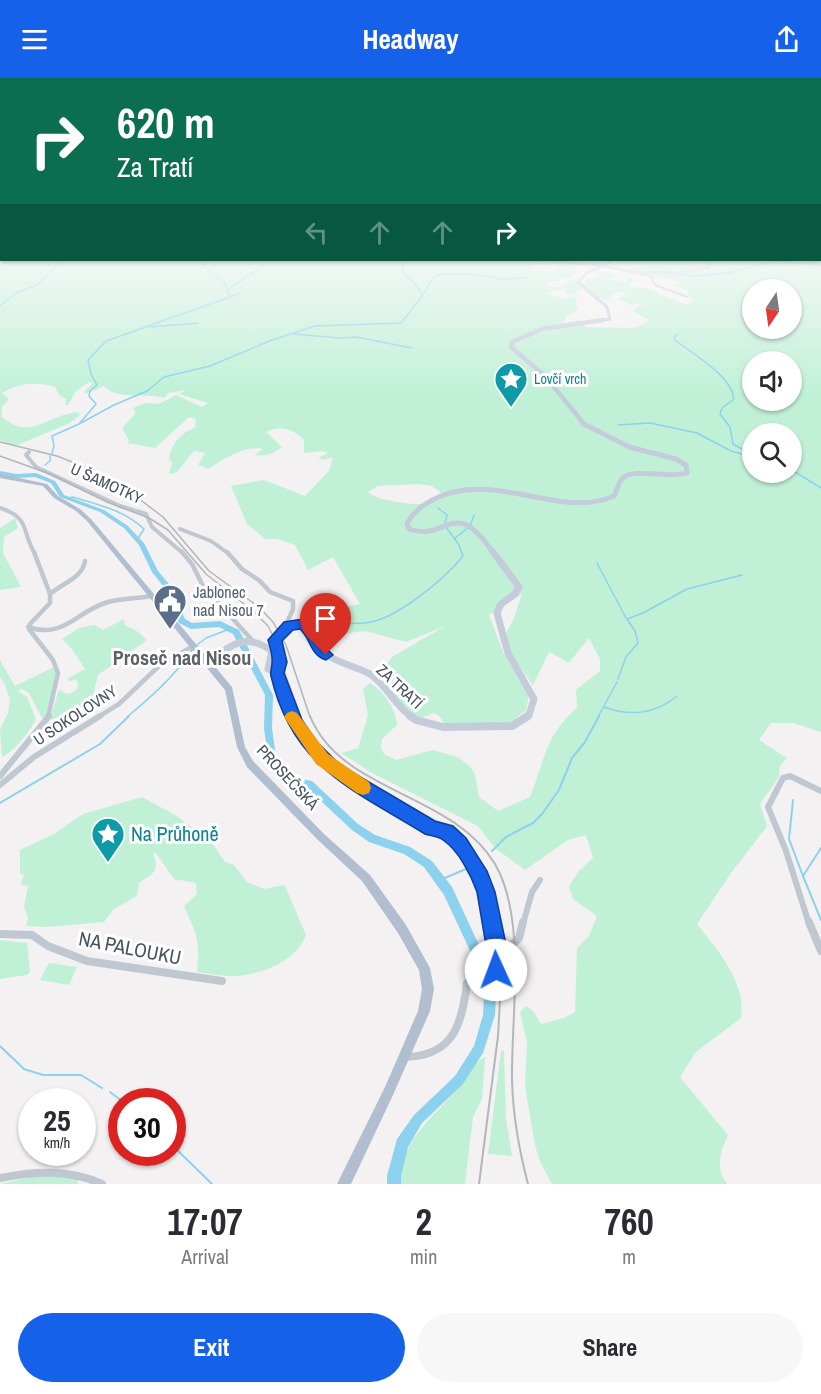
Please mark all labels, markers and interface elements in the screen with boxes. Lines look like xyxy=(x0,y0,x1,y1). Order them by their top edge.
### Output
text: Headway xyxy=(363,21,459,57)
icon: menu xyxy=(18,23,51,56)
icon: share xyxy=(770,23,803,56)
text: 620 m xyxy=(117,95,215,151)
icon: right xyxy=(18,102,96,180)
text: Za Tratí xyxy=(117,149,193,185)
icon: left xyxy=(300,216,333,249)
icon: ahead xyxy=(363,216,396,249)
icon: ahead xyxy=(426,216,459,249)
icon: right xyxy=(489,216,522,249)
north arrow xyxy=(742,279,802,339)
map controls xyxy=(742,279,802,483)
button: sound xyxy=(742,351,802,411)
place icon: Lovčí vrch xyxy=(493,361,529,408)
place label: Lovčí vrch xyxy=(534,370,586,388)
button: search xyxy=(742,423,802,483)
street label: U ŠAMOTKY xyxy=(67,457,147,509)
place label: Jablonec nad Nisou 7 xyxy=(193,581,264,621)
public building icon: Jablonec nad Nisou 7 xyxy=(152,583,188,630)
pin xyxy=(300,593,351,655)
icon: arrive xyxy=(309,602,342,635)
district label: Proseč nad Nisou xyxy=(113,644,251,671)
street label: ZA TRATÍ xyxy=(372,659,428,714)
street label: U SOKOLOVNY xyxy=(29,680,121,750)
street label: PROSEČSKÁ xyxy=(252,740,324,815)
place icon: Na Průhoně xyxy=(90,816,126,863)
place label: Na Průhoně xyxy=(131,820,219,847)
street label: NA PALOUKU xyxy=(77,924,184,971)
position arrow xyxy=(464,938,528,1002)
speed limit sign: 30 xyxy=(108,1088,186,1166)
text: 25 xyxy=(43,1100,71,1140)
text: km/h xyxy=(44,1132,70,1153)
text: 17:07 xyxy=(167,1198,243,1246)
text: 2 xyxy=(415,1198,432,1246)
text: 760 xyxy=(605,1198,654,1246)
text: Arrival xyxy=(181,1243,229,1270)
text: min xyxy=(410,1243,437,1270)
text: m xyxy=(622,1243,636,1270)
button: Exit xyxy=(18,1313,405,1382)
button: Share xyxy=(417,1313,803,1382)

